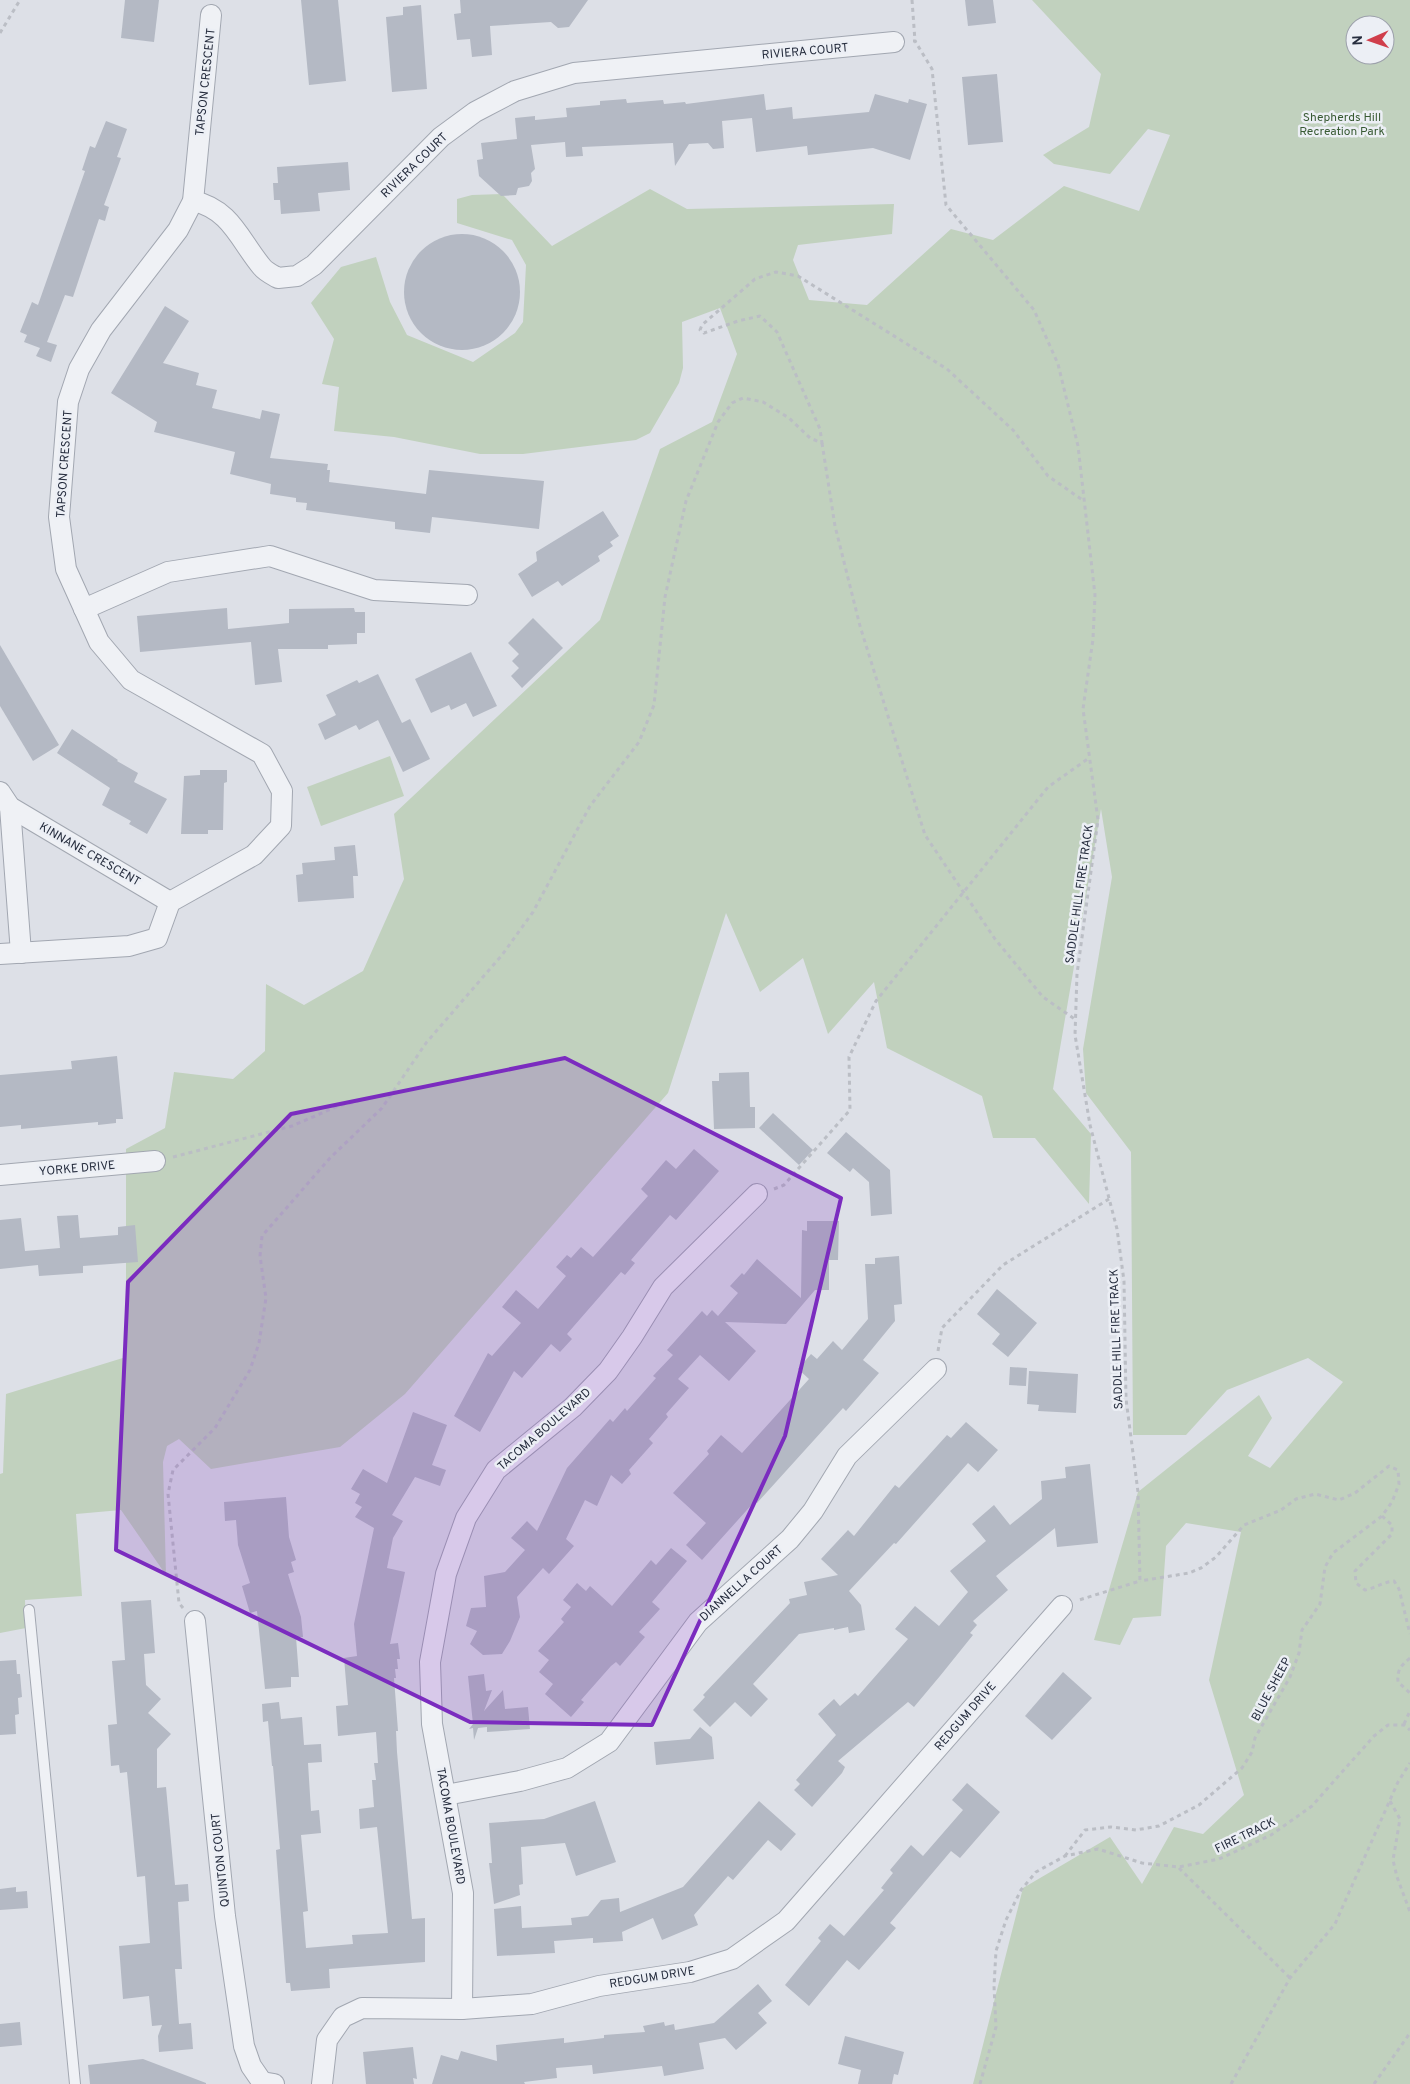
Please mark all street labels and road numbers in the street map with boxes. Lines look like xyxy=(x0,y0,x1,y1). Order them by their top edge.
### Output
street label: TAPSON CRESCENT xyxy=(192,27,220,137)
street label: RIVIERA COURT xyxy=(761,40,849,64)
street label: RIVIERA COURT xyxy=(378,130,452,202)
street label: TAPSON CRESCENT xyxy=(53,410,77,519)
street label: KINNANE CRESCENT xyxy=(36,819,143,890)
street label: SADDLE HILL FIRE TRACK xyxy=(1062,823,1098,965)
street label: YORKE DRIVE xyxy=(38,1158,116,1180)
street label: SADDLE HILL FIRE TRACK xyxy=(1107,1268,1127,1410)
street label: TACOMA BOULEVARD xyxy=(495,1385,595,1475)
street label: DIANNELLA COURT xyxy=(697,1542,787,1625)
street label: BLUE SHEEP xyxy=(1248,1654,1296,1724)
street label: REDGUM DRIVE xyxy=(931,1679,1000,1755)
street label: TACOMA BOULEVARD xyxy=(432,1766,468,1886)
street label: QUINTON COURT xyxy=(208,1812,234,1908)
street label: FIRE TRACK xyxy=(1213,1814,1278,1857)
street label: REDGUM DRIVE xyxy=(608,1963,696,1993)

